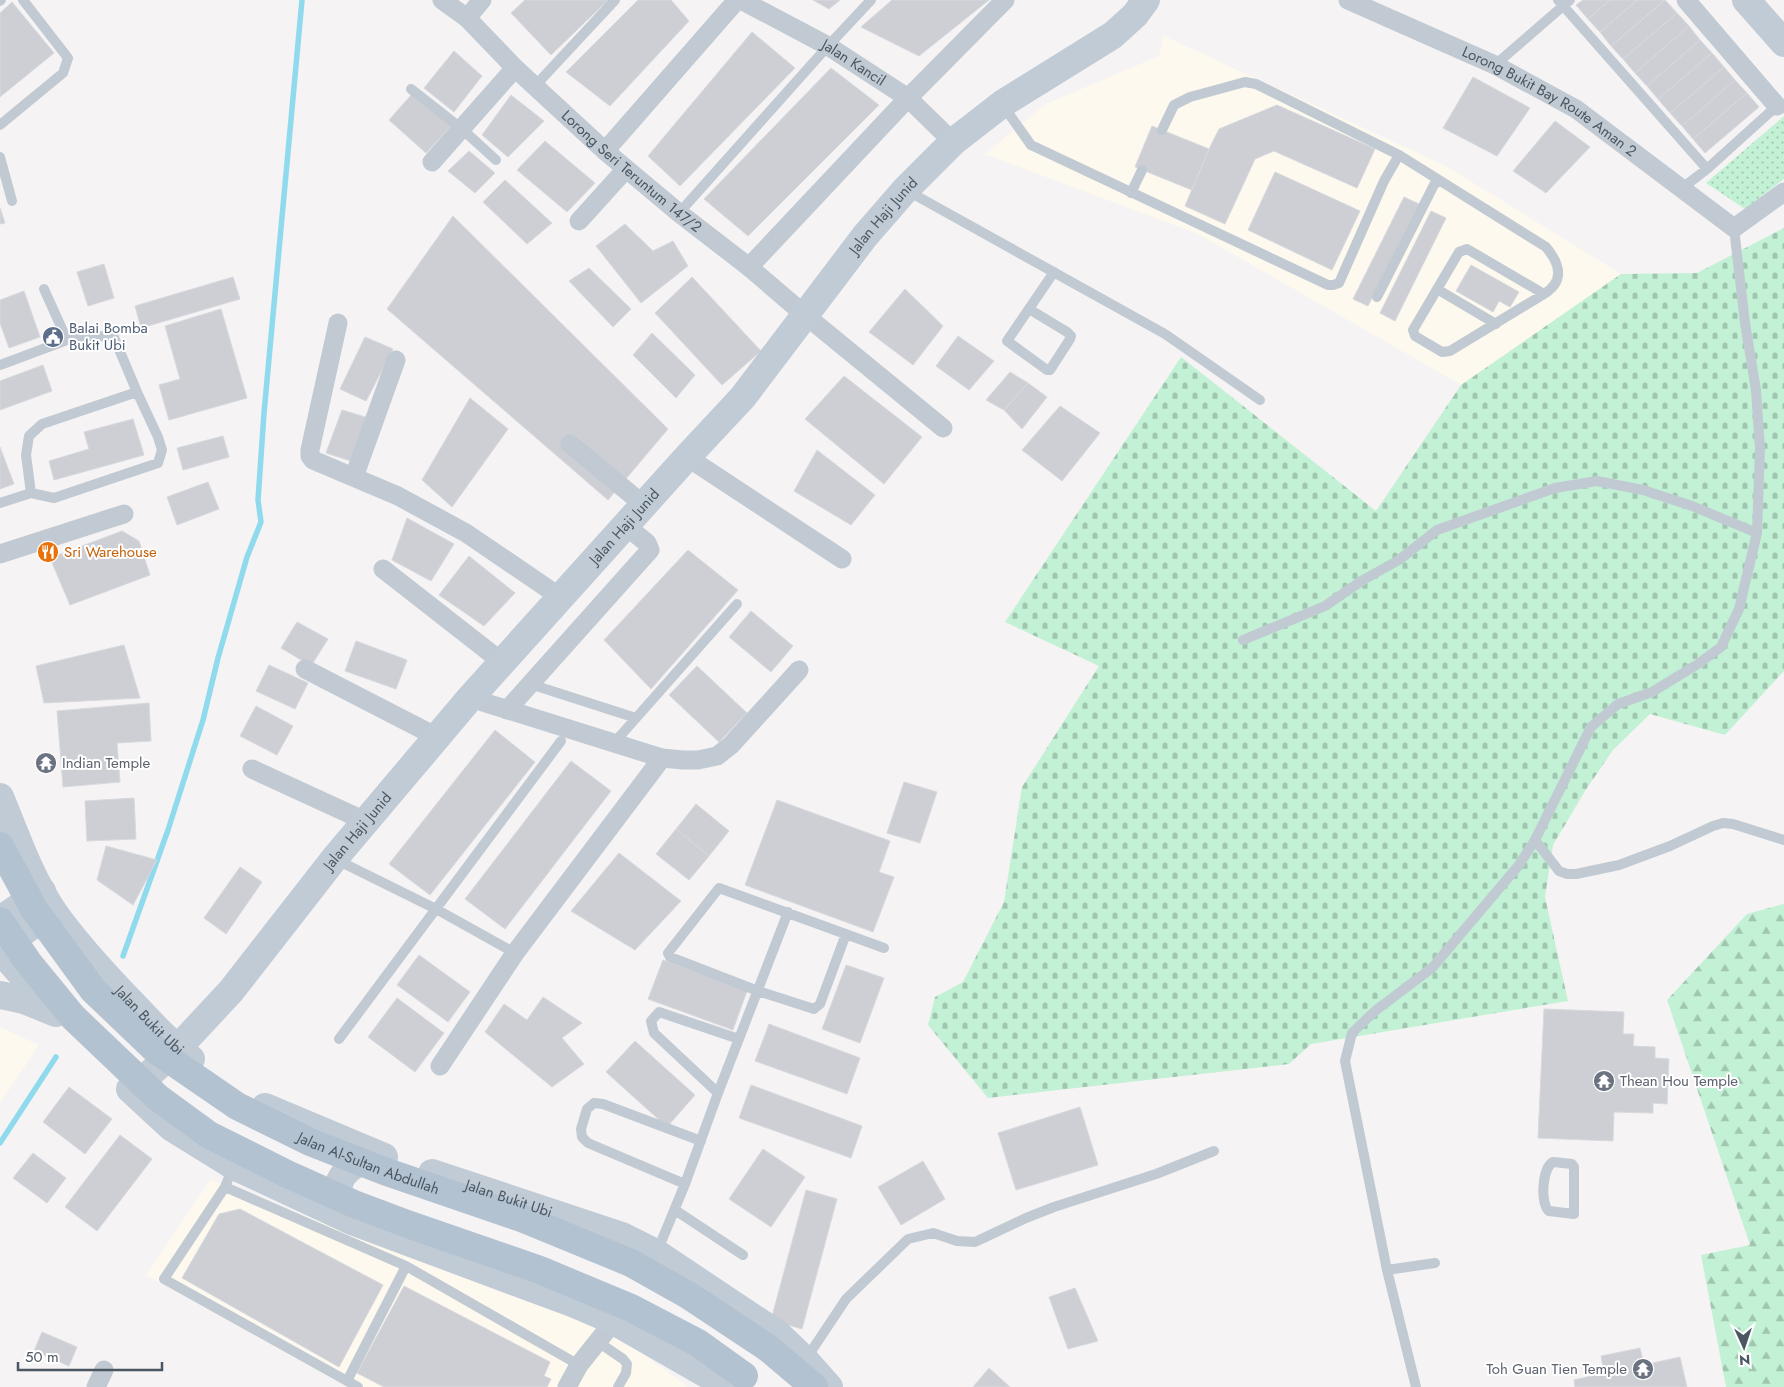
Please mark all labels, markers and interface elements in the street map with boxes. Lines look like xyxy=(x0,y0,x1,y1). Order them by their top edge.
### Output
street label: Jalan Kancil xyxy=(816,33,890,92)
street label: Lorong Bukit Bay Route Aman 2 xyxy=(1458,41,1641,162)
street label: Lorong Seri Teruntum 147/2 xyxy=(556,105,707,238)
street label: Jalan Haji Junid xyxy=(843,172,923,261)
place label: Balai Bomba Bukit Ubi xyxy=(69,317,148,356)
public building icon: Balai Bomba Bukit Ubi xyxy=(41,325,65,349)
street label: Jalan Haji Junid xyxy=(583,484,665,571)
restaurant icon: Sri Warehouse xyxy=(36,540,60,564)
place label: Sri Warehouse xyxy=(64,541,157,563)
temple icon: Indian Temple xyxy=(34,751,58,775)
place label: Indian Temple xyxy=(62,752,150,774)
street label: Jalan Haji Junid xyxy=(317,787,397,876)
street label: Jalan Bukit Ubi xyxy=(109,979,189,1060)
temple icon: Thean Hou Temple xyxy=(1592,1069,1616,1093)
place label: Thean Hou Temple xyxy=(1620,1070,1738,1092)
street label: Jalan Al-Sultan Abdullah xyxy=(292,1126,442,1200)
street label: Jalan Bukit Ubi xyxy=(460,1173,555,1223)
north arrow xyxy=(1719,1322,1769,1372)
scale bar xyxy=(18,1340,161,1372)
text: 50 m xyxy=(25,1346,59,1368)
text: N xyxy=(1739,1350,1751,1370)
temple icon: Toh Guan Tien Temple xyxy=(1631,1357,1655,1381)
place label: Toh Guan Tien Temple xyxy=(1486,1358,1627,1380)

